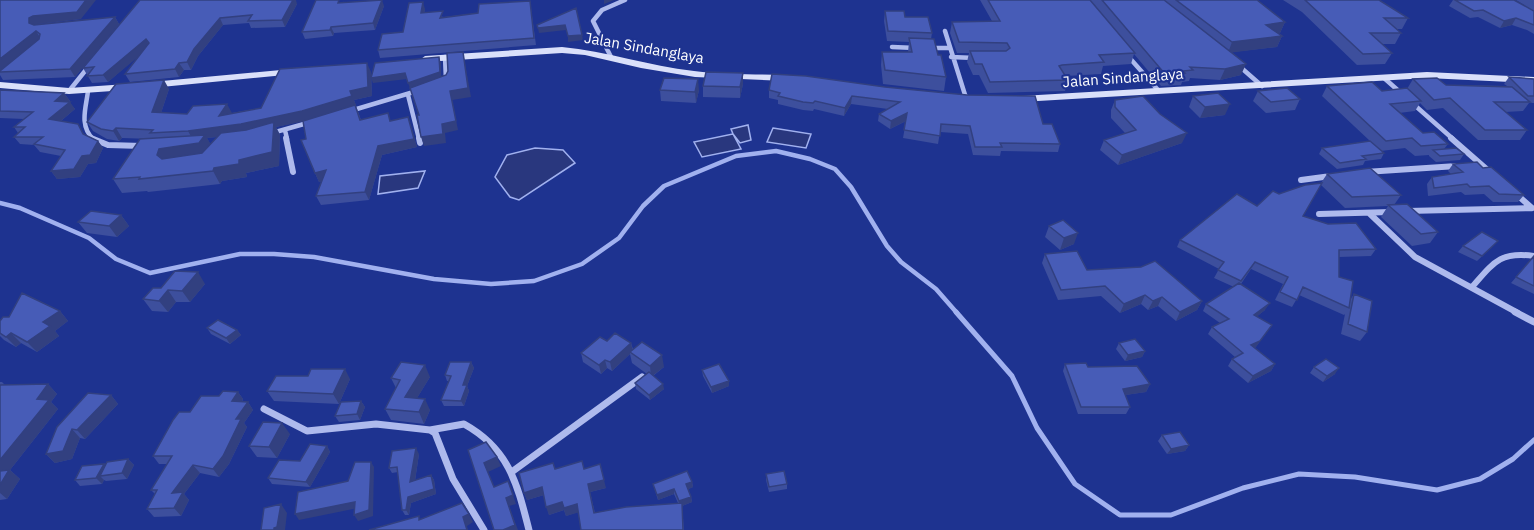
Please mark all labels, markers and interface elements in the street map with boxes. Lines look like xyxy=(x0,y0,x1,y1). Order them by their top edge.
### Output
street label: Jalan Sindanglaya xyxy=(583,28,705,67)
street label: Jalan Sindanglaya xyxy=(1062,64,1184,91)

